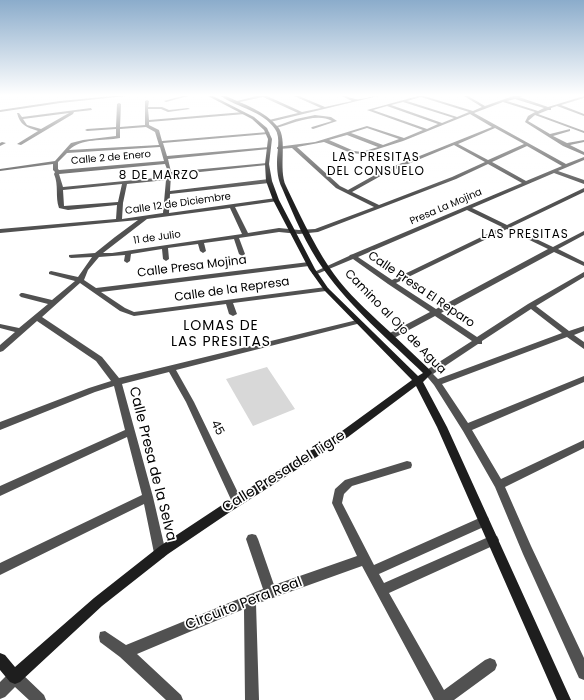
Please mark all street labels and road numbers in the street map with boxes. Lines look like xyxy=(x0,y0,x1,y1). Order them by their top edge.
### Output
street label: Calle 2 de Enero xyxy=(71,149,151,167)
street label: Presa La Mojina xyxy=(408,186,484,228)
street label: Calle 12 de Diciembre xyxy=(124,191,232,217)
street label: 11 de Julio xyxy=(133,229,181,247)
street label: Calle Presa El Reparo xyxy=(365,249,477,331)
street label: Calle Presa Mojina xyxy=(136,253,248,281)
street label: Camino al Ojo de Agua xyxy=(341,267,449,377)
street label: Calle de la Represa xyxy=(174,275,290,305)
street label: Calle Presa de la Selva xyxy=(125,385,179,543)
street label: 45 xyxy=(207,418,227,438)
street label: Calle Presa del Tigre xyxy=(219,427,349,517)
street label: Circuito Pera Real xyxy=(183,574,305,634)

